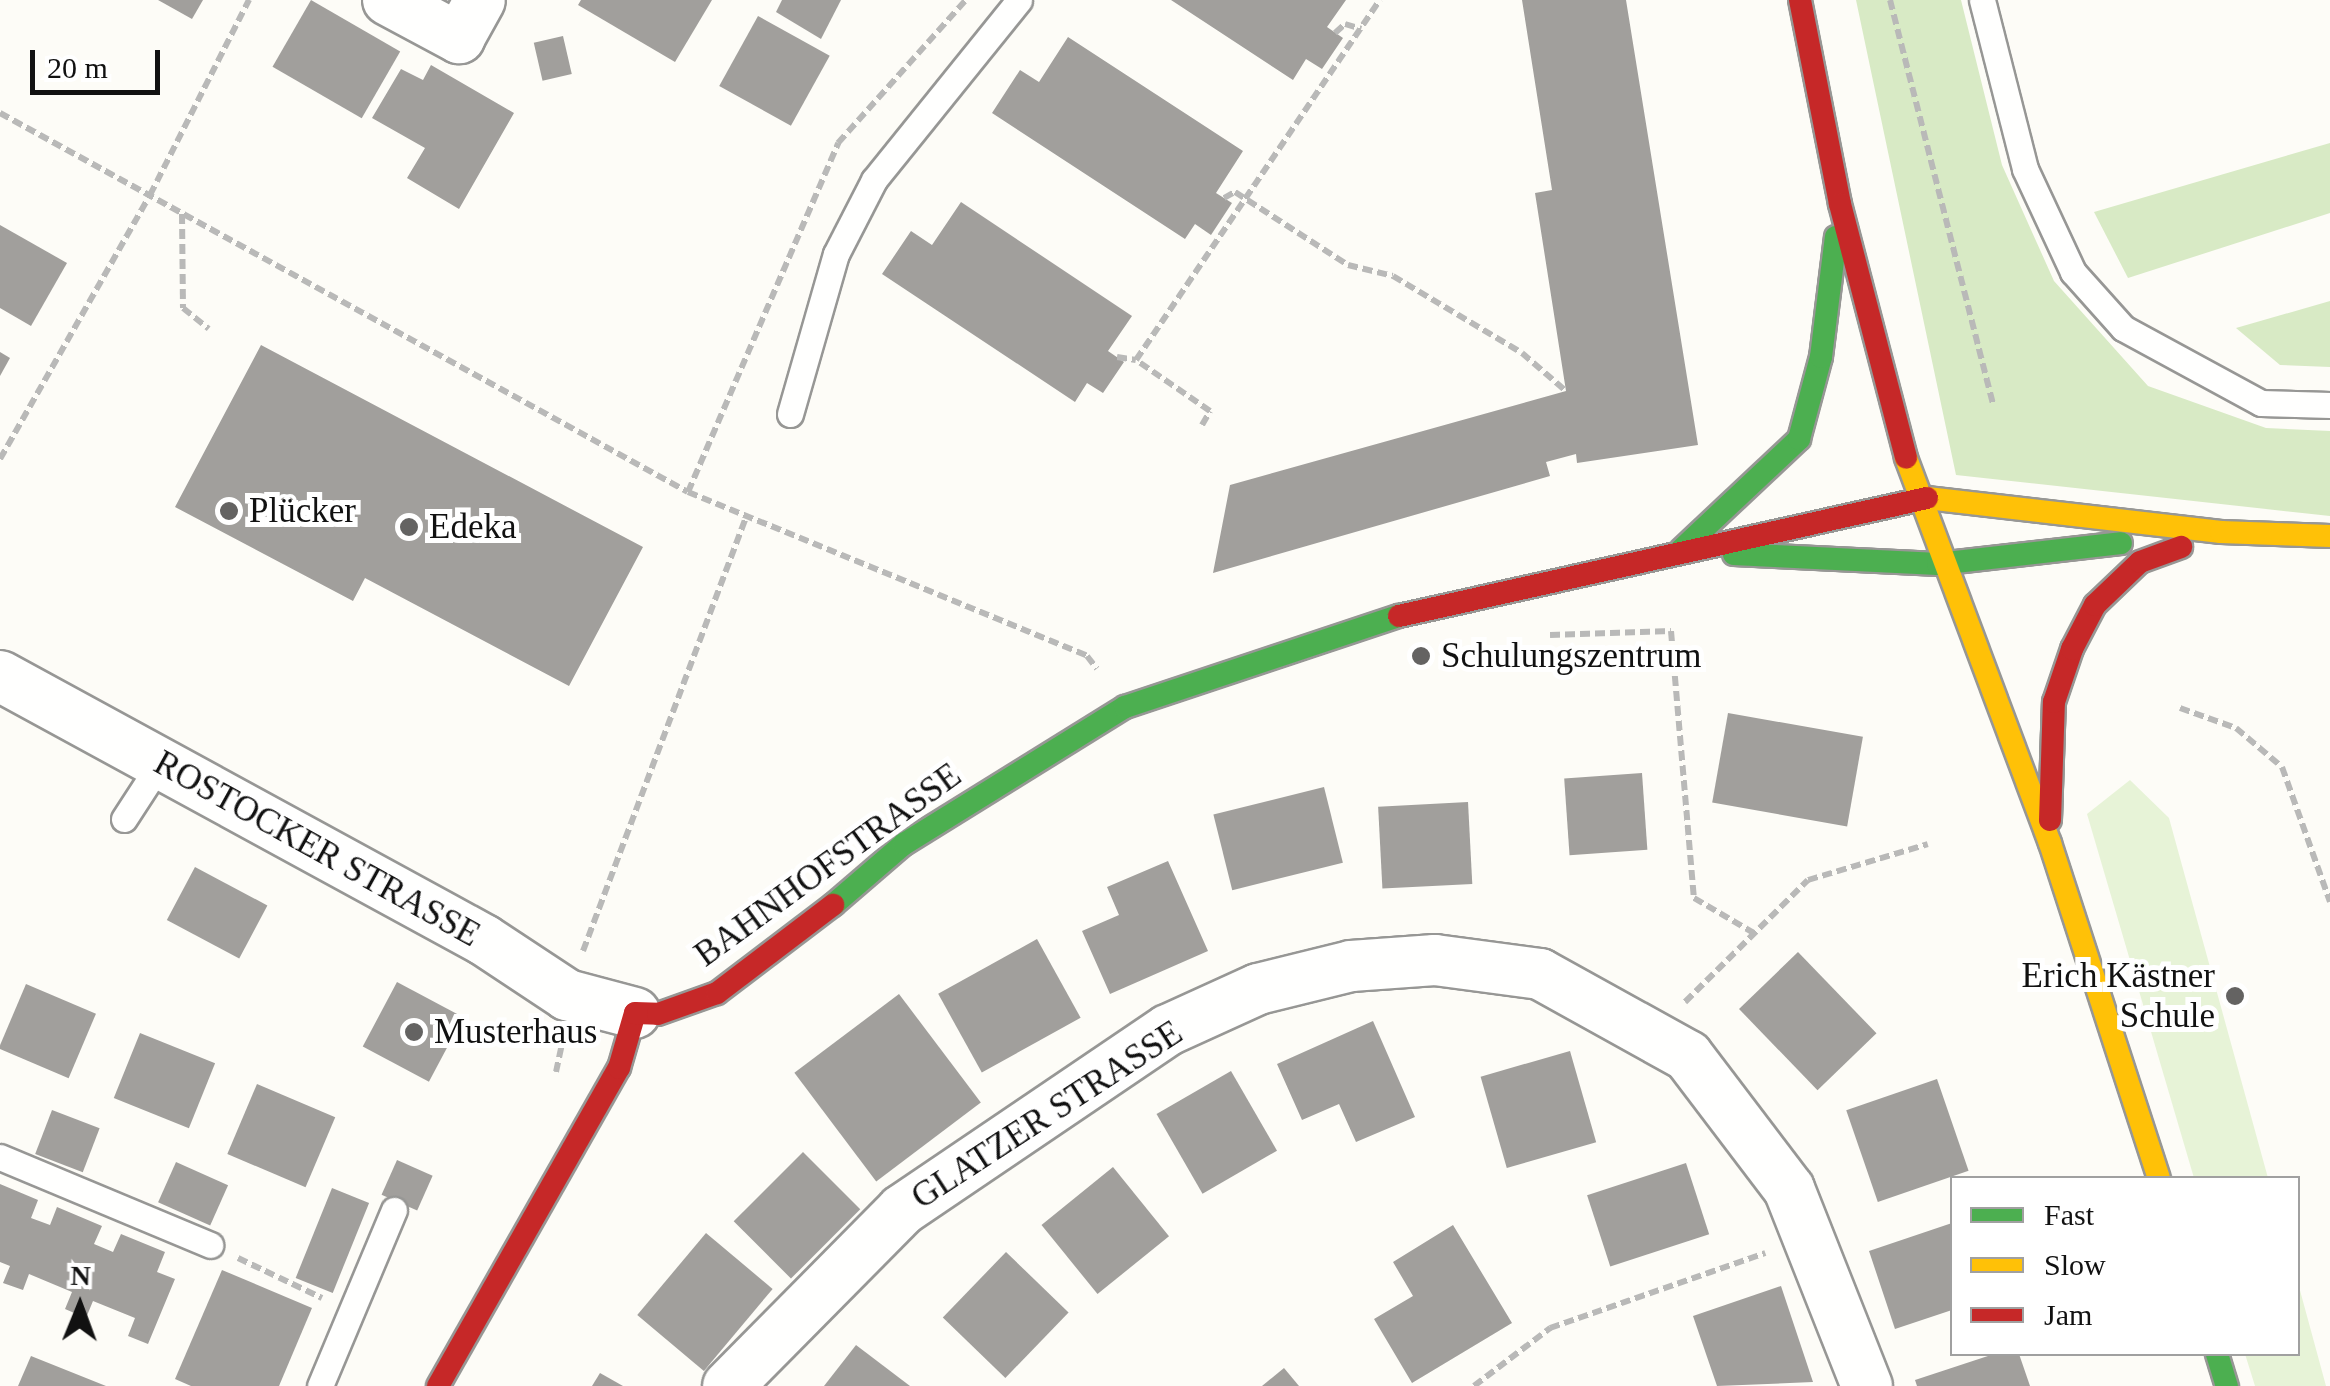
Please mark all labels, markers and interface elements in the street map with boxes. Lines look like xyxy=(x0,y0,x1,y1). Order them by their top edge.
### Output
scale bar xyxy=(35,30,165,92)
text: 20 m xyxy=(47,51,108,84)
place label: Plücker xyxy=(249,490,356,532)
marker: Plücker xyxy=(218,500,240,522)
place label: Edeka xyxy=(429,506,516,548)
marker: Edeka xyxy=(398,516,420,538)
place label: Schulungszentrum xyxy=(1441,635,1702,677)
marker: Schulungszentrum xyxy=(1410,645,1432,667)
street label: ROSTOCKER STRASSE xyxy=(147,742,487,956)
street label: BAHNHOFSTRASSE xyxy=(687,754,969,976)
place label: Erich Kästner Schule xyxy=(2022,955,2215,1037)
marker: Erich Kästner Schule xyxy=(2224,985,2246,1007)
place label: Musterhaus xyxy=(434,1011,597,1053)
street label: GLATZER STRASSE xyxy=(904,1012,1190,1218)
marker: Musterhaus xyxy=(403,1021,425,1043)
legend xyxy=(1950,1176,2300,1356)
text: Fast xyxy=(2044,1198,2094,1231)
text: Slow xyxy=(2044,1248,2106,1281)
north arrow xyxy=(30,1256,130,1356)
text: N xyxy=(70,1260,91,1291)
text: Jam xyxy=(2044,1298,2092,1331)

